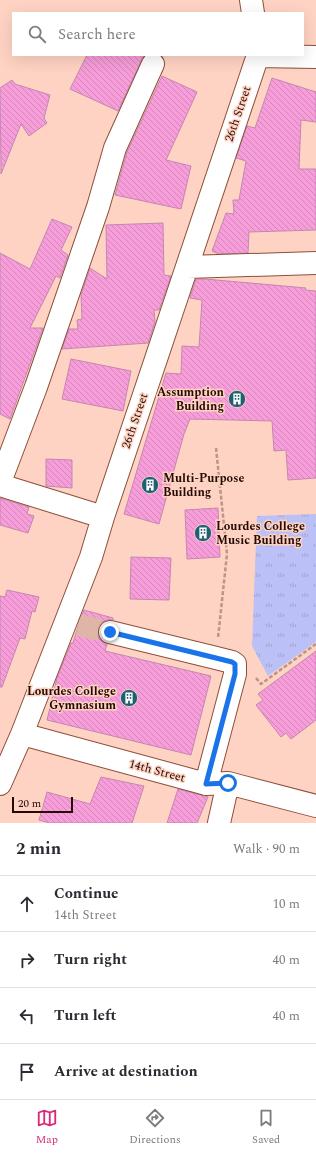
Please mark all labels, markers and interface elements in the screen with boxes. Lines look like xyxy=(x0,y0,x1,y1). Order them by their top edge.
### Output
search box xyxy=(12,12,304,56)
icon: search xyxy=(26,23,48,45)
text: Search here xyxy=(58,23,136,46)
street label: 26th Street xyxy=(220,84,256,144)
place label: Assumption Building xyxy=(157,383,225,416)
building icon: Assumption Building xyxy=(227,389,247,409)
street label: 26th Street xyxy=(117,391,153,451)
place label: Multi-Purpose Building xyxy=(163,469,244,502)
building icon: Multi-Purpose Building xyxy=(140,475,160,495)
place label: Lourdes College Music Building xyxy=(216,517,305,550)
building icon: Lourdes College Music Building xyxy=(193,523,213,543)
route end xyxy=(101,623,119,641)
place label: Lourdes College Gymnasium xyxy=(27,682,116,715)
building icon: Lourdes College Gymnasium xyxy=(119,688,139,708)
street label: 14th Street xyxy=(127,754,187,788)
route start xyxy=(219,774,237,792)
scale bar xyxy=(12,795,73,814)
text: 20 m xyxy=(18,795,41,812)
text: 2 min xyxy=(16,836,61,862)
text: Walk · 90 m xyxy=(233,839,300,859)
text: Continue xyxy=(54,882,119,905)
icon: ahead xyxy=(16,893,38,915)
text: 10 m xyxy=(273,894,300,914)
text: 14th Street xyxy=(54,905,117,925)
text: Turn right xyxy=(54,948,127,971)
icon: right xyxy=(16,949,38,971)
text: 40 m xyxy=(273,950,300,970)
text: Turn left xyxy=(54,1004,116,1027)
icon: left xyxy=(16,1005,38,1027)
text: 40 m xyxy=(273,1006,300,1026)
text: Arrive at destination xyxy=(54,1060,198,1083)
icon: arrive xyxy=(16,1061,38,1083)
tab: Map xyxy=(36,1107,58,1148)
tab: Directions xyxy=(129,1107,181,1148)
tab: Saved xyxy=(252,1107,280,1148)

